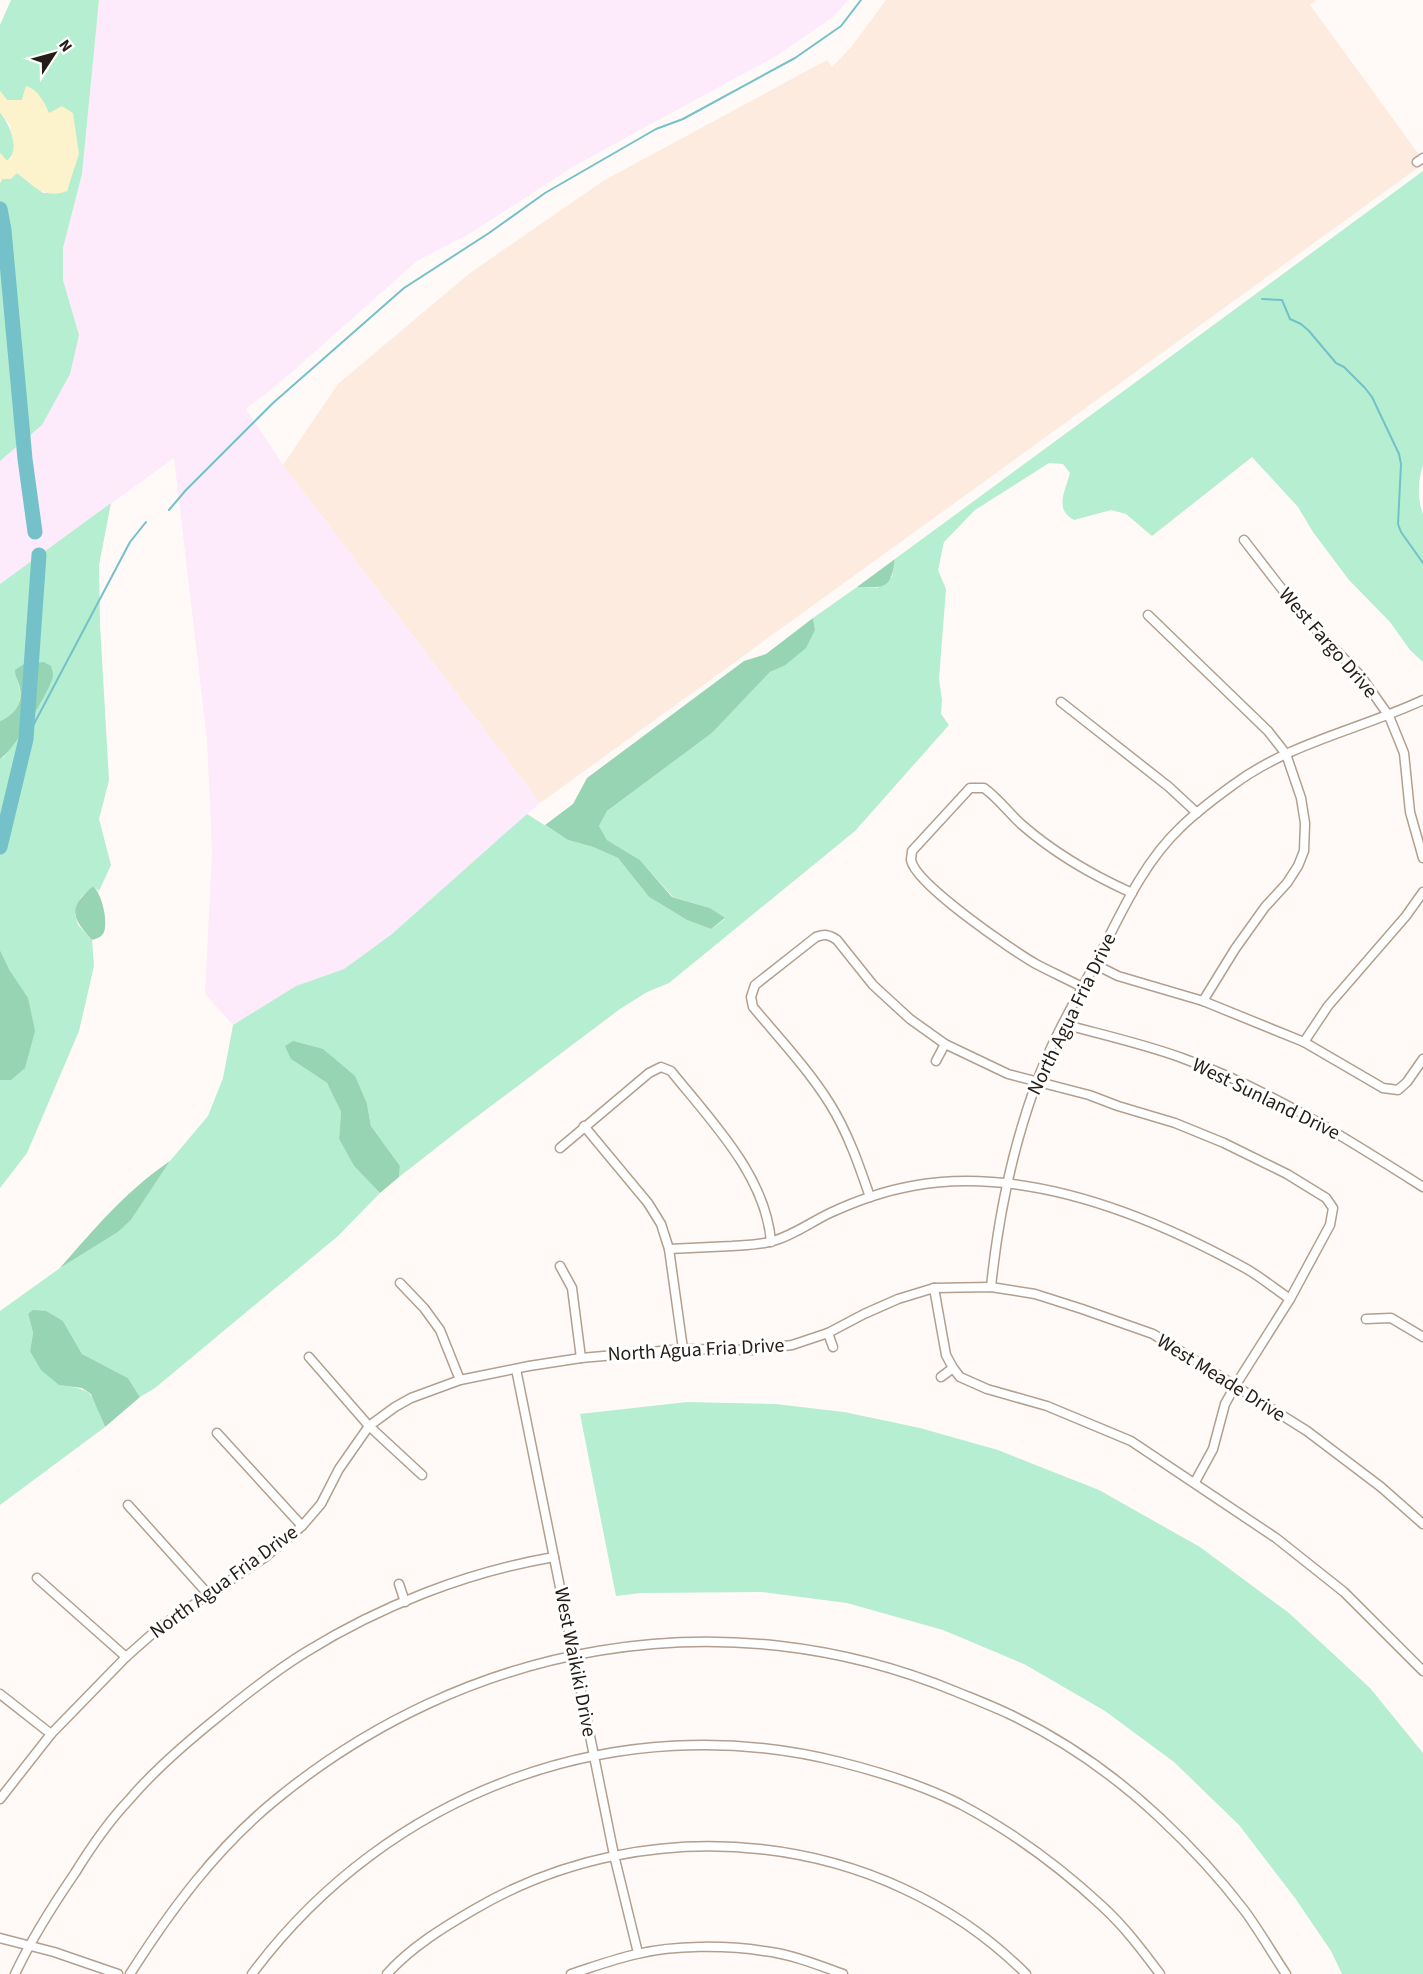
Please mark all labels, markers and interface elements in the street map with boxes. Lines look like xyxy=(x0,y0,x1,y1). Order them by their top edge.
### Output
north arrow xyxy=(24,24,84,84)
text: N xyxy=(53,35,77,57)
street label: West Fargo Drive xyxy=(1272,582,1384,704)
street label: North Agua Fria Drive xyxy=(1021,928,1123,1100)
street label: West Sunland Drive xyxy=(1187,1051,1345,1147)
street label: West Meade Drive xyxy=(1151,1327,1291,1429)
street label: North Agua Fria Drive xyxy=(607,1331,785,1369)
street label: North Agua Fria Drive xyxy=(144,1519,304,1645)
street label: West Waikiki Drive xyxy=(547,1585,603,1739)

